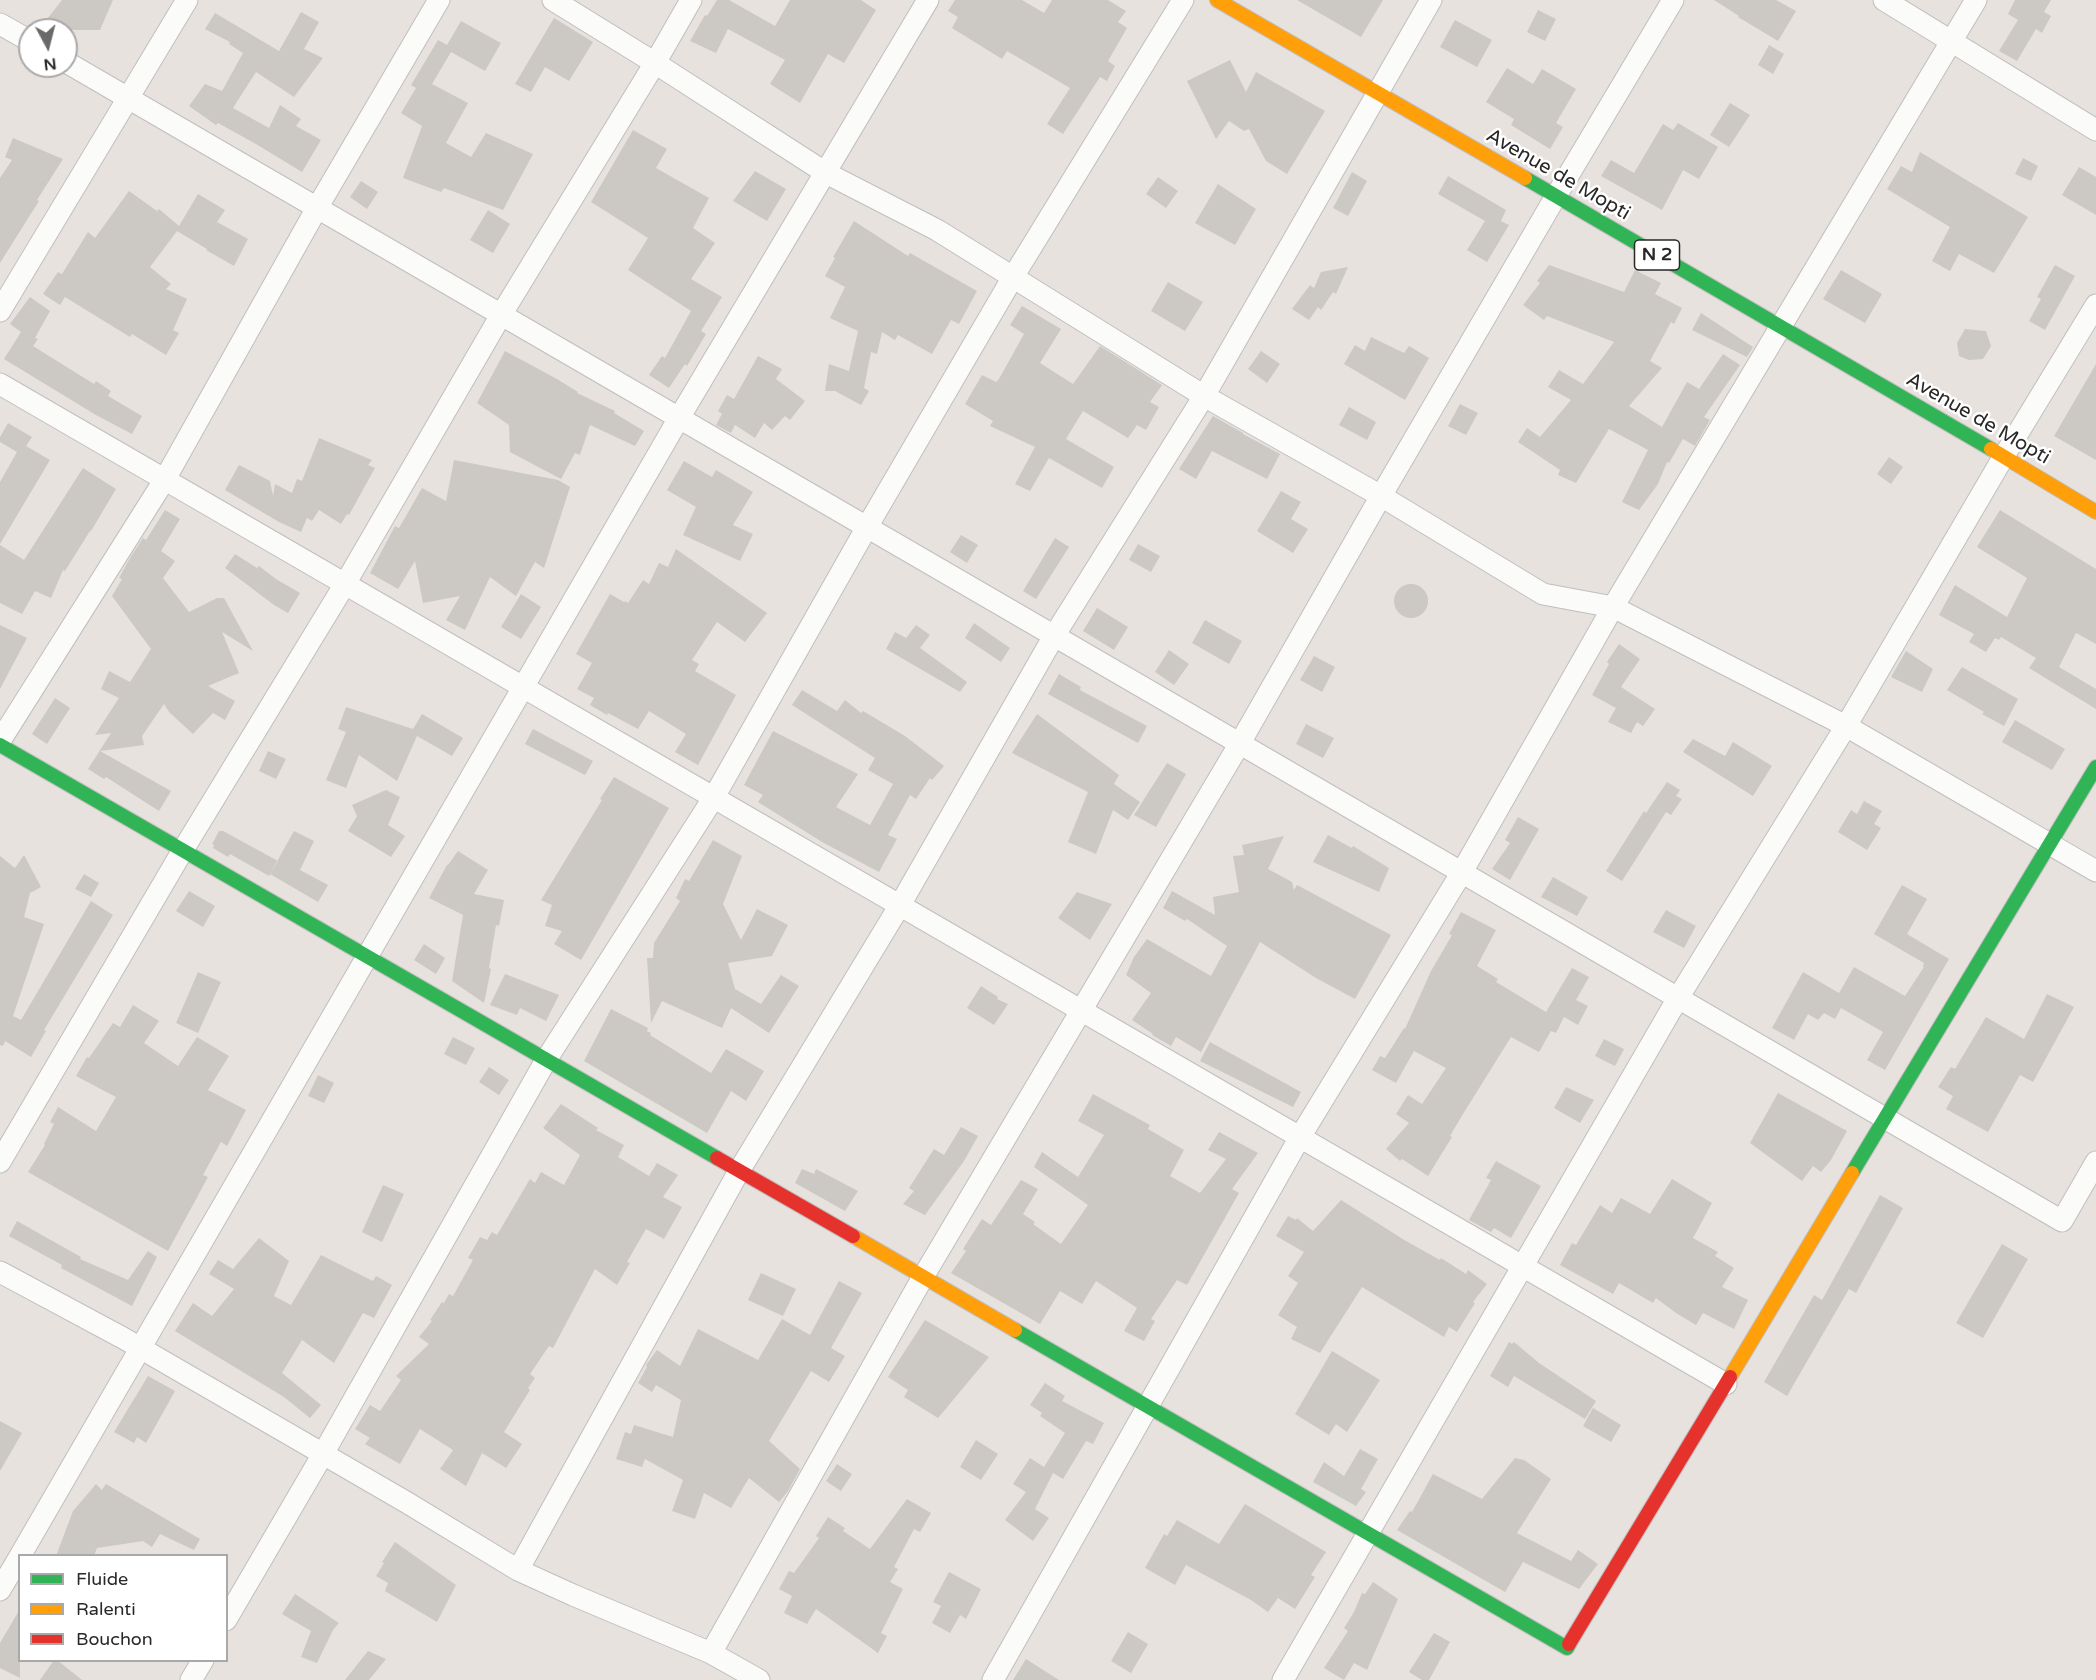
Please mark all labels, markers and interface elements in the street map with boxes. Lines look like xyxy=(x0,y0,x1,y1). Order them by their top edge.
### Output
north arrow xyxy=(18,18,78,78)
text: N xyxy=(42,53,58,75)
street label: Avenue de Mopti xyxy=(1482,124,1634,226)
road number: N 2 xyxy=(1634,240,1680,270)
street label: Avenue de Mopti xyxy=(1902,368,2054,470)
legend xyxy=(18,1554,228,1662)
text: Fluide xyxy=(76,1568,128,1590)
text: Ralenti xyxy=(76,1598,136,1620)
text: Bouchon xyxy=(76,1628,153,1650)

